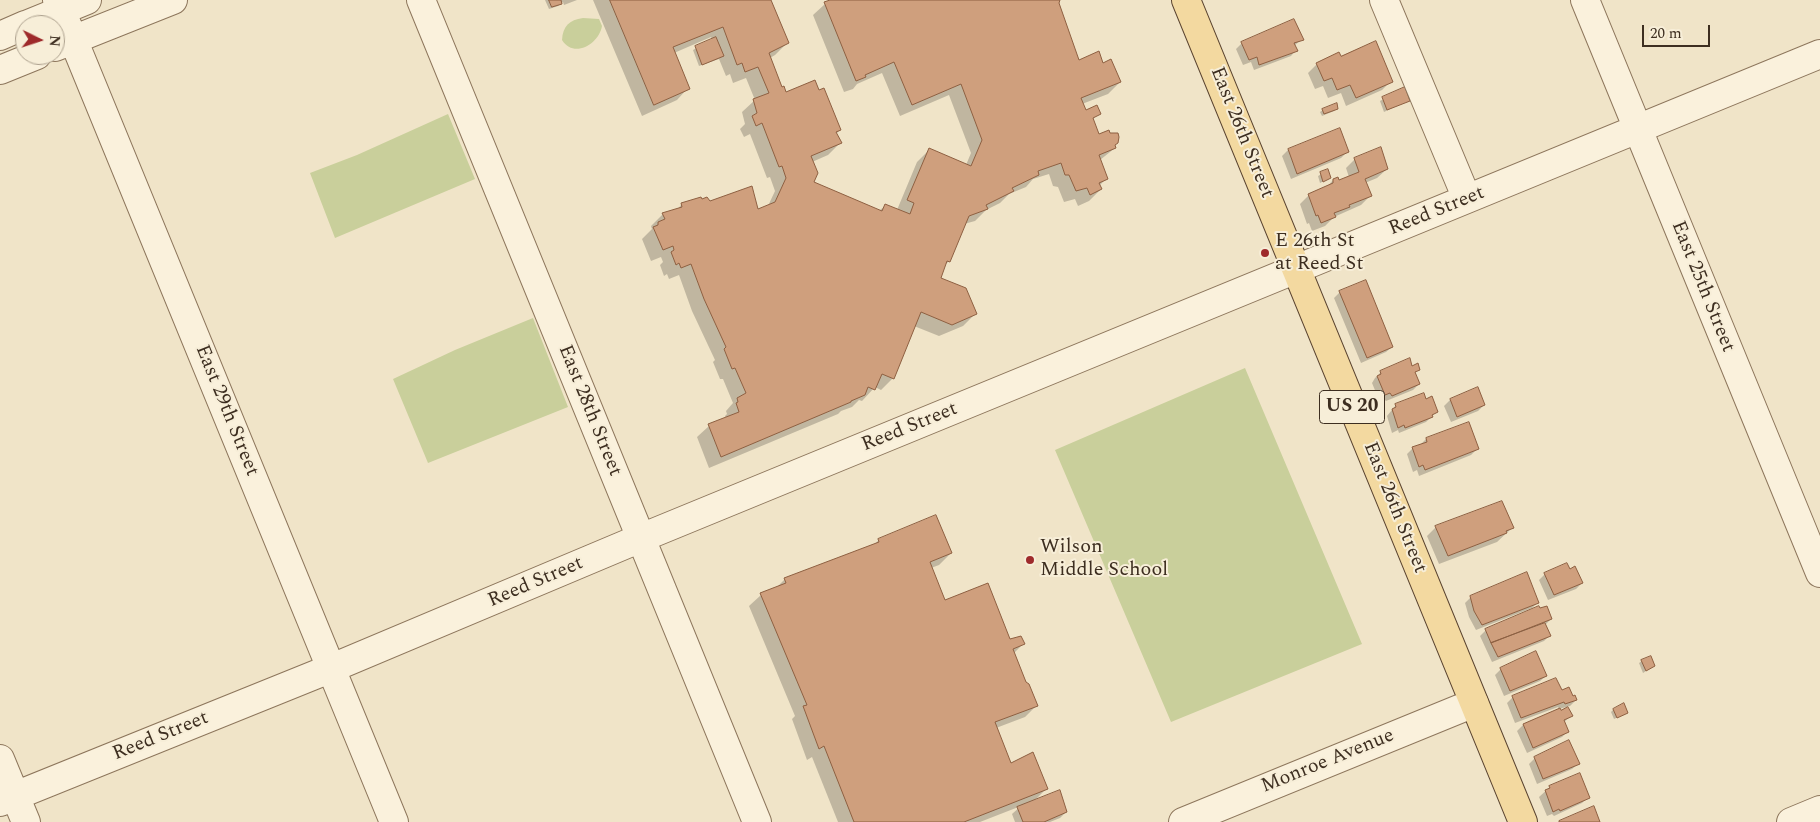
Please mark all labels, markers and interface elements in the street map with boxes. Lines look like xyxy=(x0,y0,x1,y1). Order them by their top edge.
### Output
north arrow xyxy=(15,15,65,65)
scale bar xyxy=(1645,15,1712,47)
text: 20 m xyxy=(1650,22,1682,45)
text: N xyxy=(44,35,65,47)
street label: East 26th Street xyxy=(1204,64,1278,202)
street label: Reed Street xyxy=(1386,182,1488,242)
street label: East 25th Street xyxy=(1665,218,1739,356)
place label: E 26th St at Reed St xyxy=(1275,230,1364,277)
marker: E 26th St at Reed St xyxy=(1259,247,1271,259)
street label: East 29th Street xyxy=(189,342,263,480)
street label: East 28th Street xyxy=(552,342,626,480)
road number: US 20 xyxy=(1320,391,1384,424)
street label: Reed Street xyxy=(859,398,961,458)
street label: East 26th Street xyxy=(1357,439,1431,577)
place label: Wilson Middle School xyxy=(1040,536,1168,583)
street label: Reed Street xyxy=(485,552,587,614)
marker: Wilson Middle School xyxy=(1024,554,1036,566)
street label: Reed Street xyxy=(110,707,212,767)
street label: Monroe Avenue xyxy=(1258,724,1398,800)

